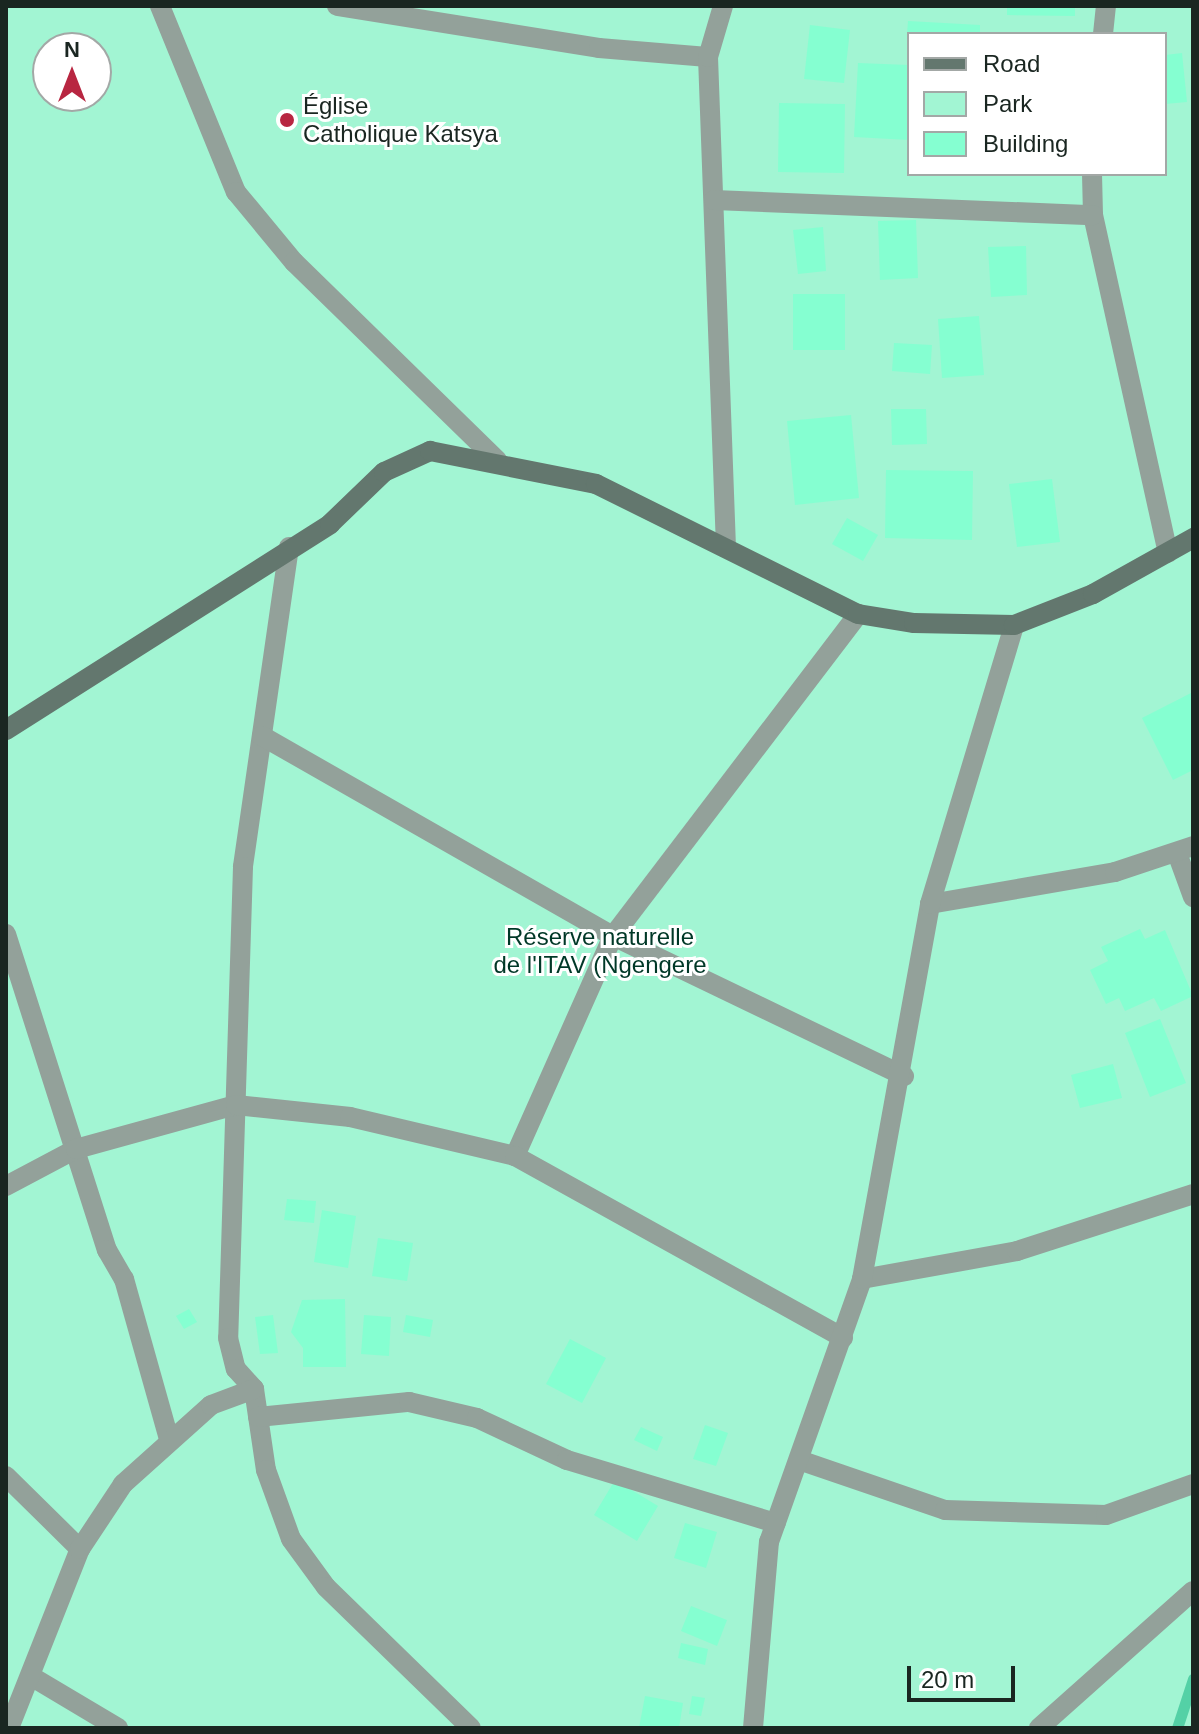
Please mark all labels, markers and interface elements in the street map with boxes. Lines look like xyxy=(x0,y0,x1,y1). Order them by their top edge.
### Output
north arrow xyxy=(32,32,112,112)
legend xyxy=(907,32,1167,176)
text: N xyxy=(64,37,80,62)
text: Road xyxy=(983,50,1040,77)
text: Park xyxy=(983,90,1032,117)
place label: Église Catholique Katsya xyxy=(303,92,498,148)
marker: Église Catholique Katsya xyxy=(278,111,296,129)
text: Building xyxy=(983,130,1068,157)
park label: Réserve naturelle de l'ITAV (Ngengere xyxy=(493,923,707,979)
scale bar xyxy=(911,1650,1019,1700)
text: 20 m xyxy=(921,1666,974,1693)

